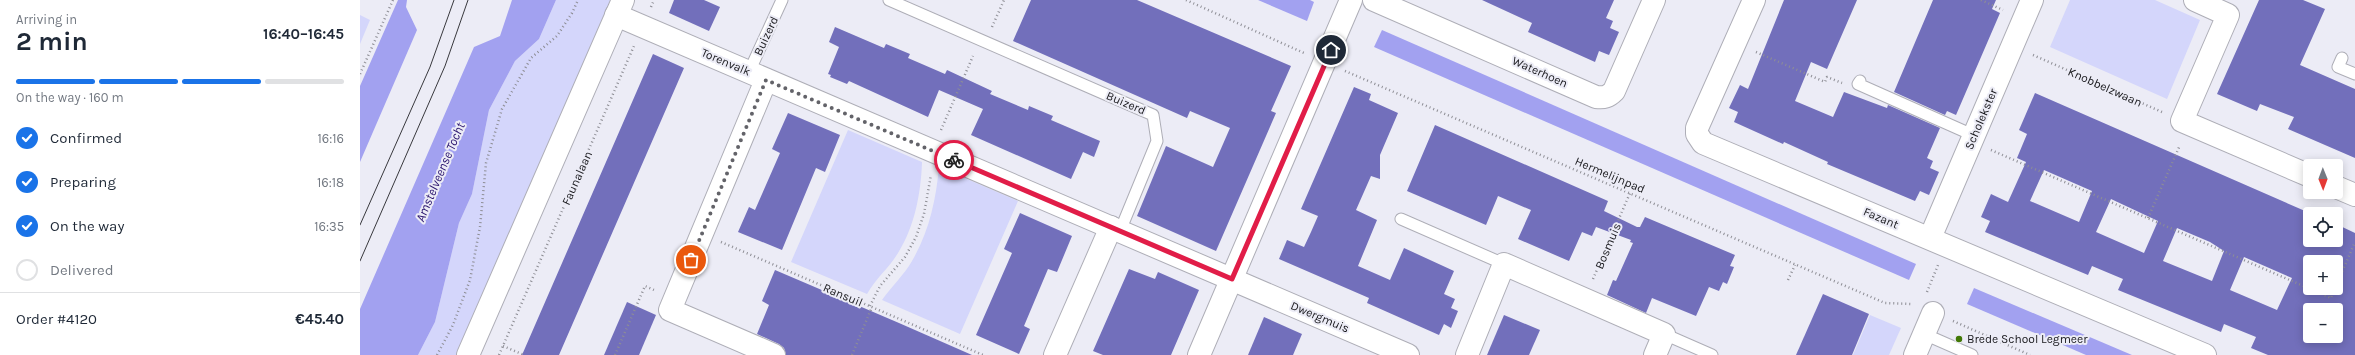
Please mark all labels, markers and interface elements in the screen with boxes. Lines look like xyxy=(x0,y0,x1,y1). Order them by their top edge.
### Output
text: Arriving in xyxy=(16,12,77,27)
street label: Buizerd xyxy=(751,14,781,58)
text: 16:40–16:45 xyxy=(263,25,344,43)
text: 2 min xyxy=(16,26,88,57)
pin xyxy=(1314,33,1348,67)
icon: home xyxy=(1320,39,1342,61)
street label: Torenvalk xyxy=(699,45,753,79)
street label: Waterhoen xyxy=(1510,54,1570,90)
street label: Knobbelzwaan xyxy=(2066,64,2144,110)
street label: Scholekster xyxy=(1962,86,2000,152)
street label: Buizerd xyxy=(1104,88,1148,118)
text: On the way · 160 m xyxy=(16,90,124,105)
water label: Amstelveense Tocht xyxy=(412,120,468,224)
icon: check xyxy=(16,127,38,149)
text: Confirmed xyxy=(50,129,122,147)
text: 16:16 xyxy=(318,131,344,146)
courier xyxy=(934,140,974,180)
street label: Faunalaan xyxy=(559,149,595,207)
icon: bike xyxy=(943,149,965,171)
street label: Hermelijnpad xyxy=(1573,154,1647,196)
north arrow xyxy=(2303,159,2343,199)
map controls xyxy=(2303,159,2343,343)
icon: check xyxy=(16,171,38,193)
text: Preparing xyxy=(50,173,116,191)
text: 16:18 xyxy=(317,175,344,190)
street label: Fazant xyxy=(1861,204,1901,232)
button: locate xyxy=(2303,207,2343,247)
icon: check xyxy=(16,215,38,237)
text: On the way xyxy=(50,217,124,235)
text: 16:35 xyxy=(314,219,344,234)
street label: Bosmuis xyxy=(1592,221,1624,271)
pin xyxy=(674,243,708,277)
icon: bag xyxy=(680,249,702,271)
button: + xyxy=(2303,255,2343,295)
text: Delivered xyxy=(50,261,114,279)
street label: Ransuil xyxy=(821,280,865,310)
street label: Dwergmuis xyxy=(1289,298,1351,336)
button: − xyxy=(2303,303,2343,343)
text: Order #4120 xyxy=(16,310,97,328)
text: €45.40 xyxy=(295,310,344,328)
place label: Brede School Legmeer xyxy=(1967,332,2088,346)
marker: Brede School Legmeer xyxy=(1954,334,1964,344)

